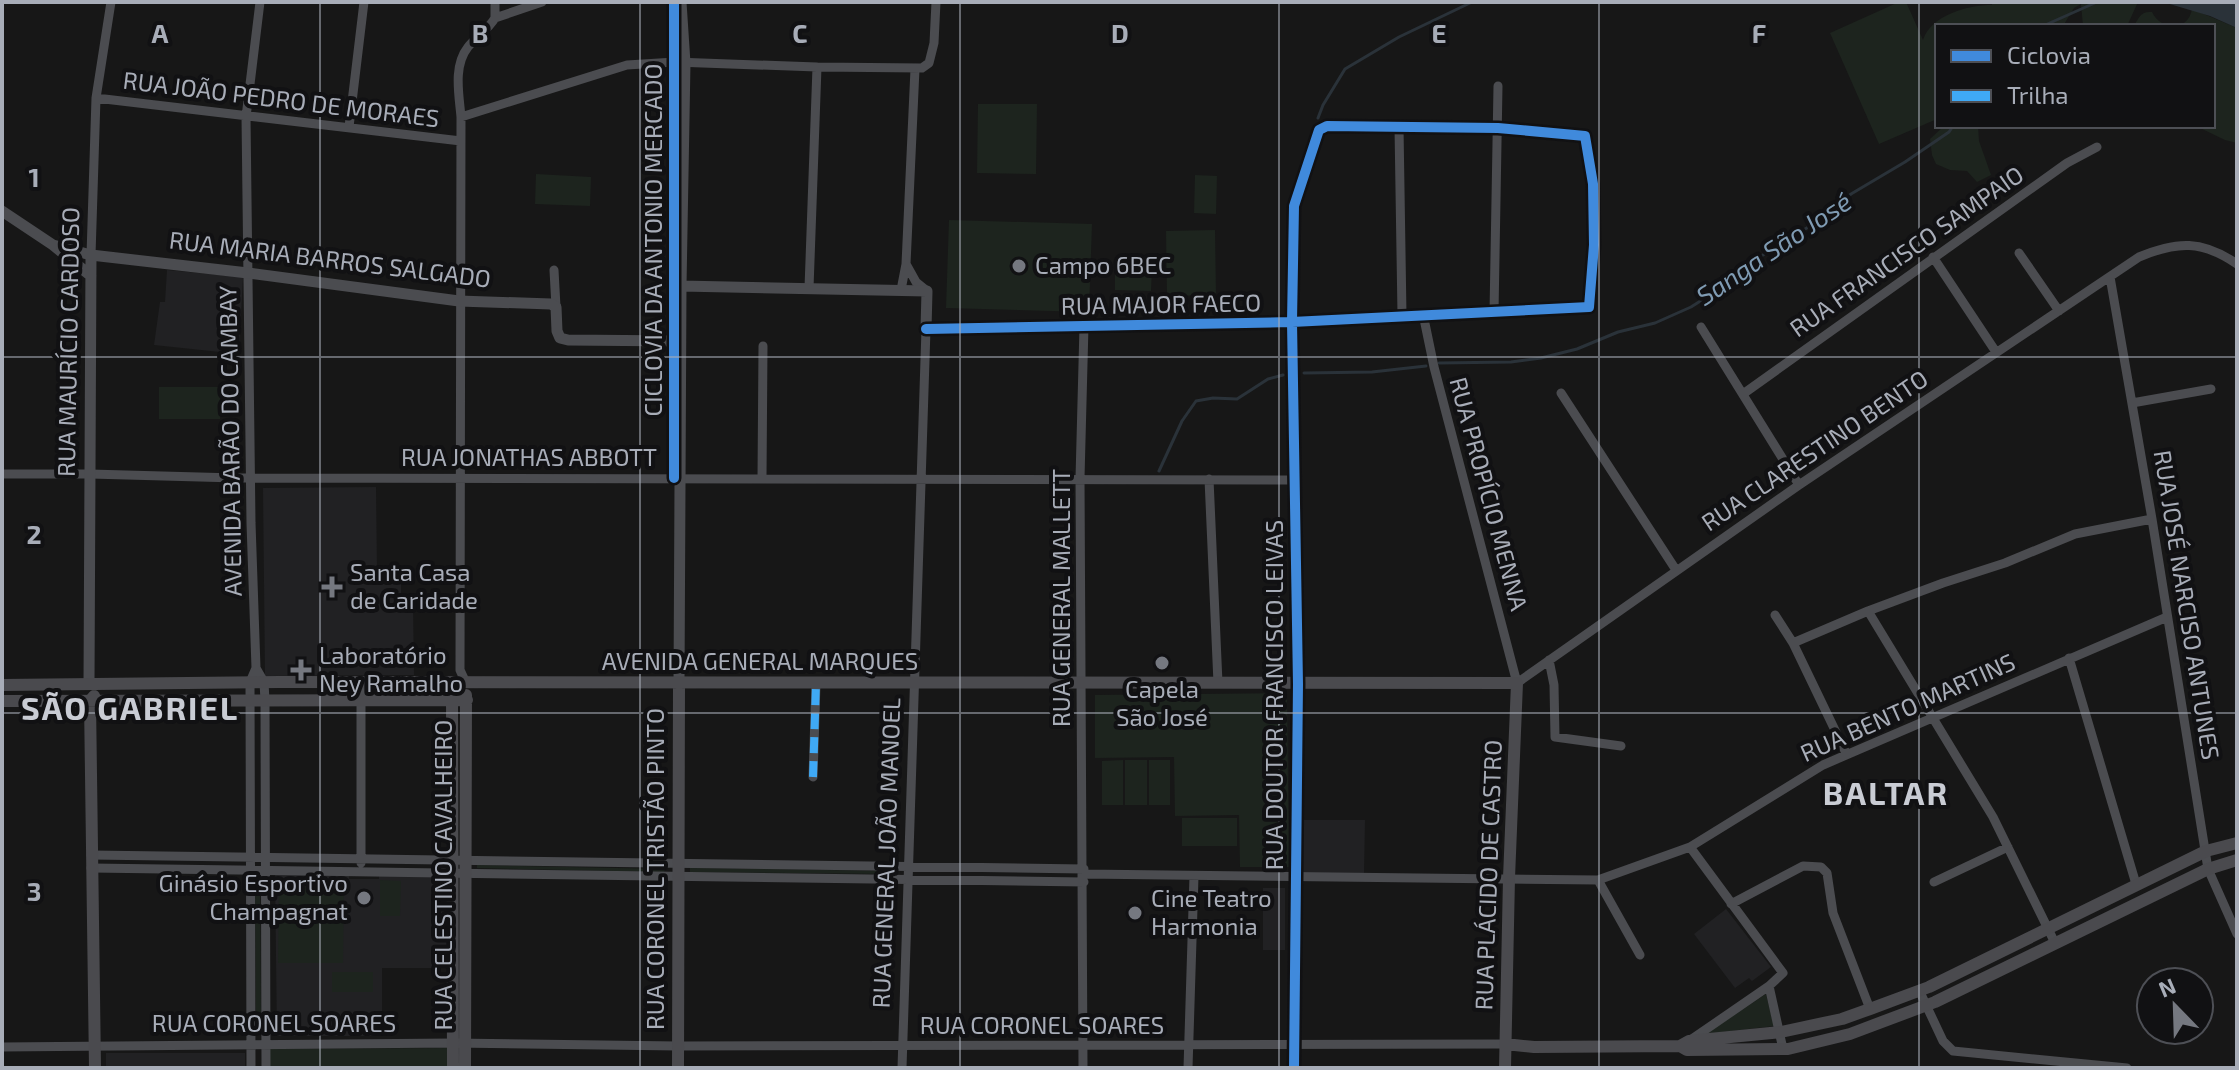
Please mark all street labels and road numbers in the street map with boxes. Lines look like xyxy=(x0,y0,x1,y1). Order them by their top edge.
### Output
street label: CICLOVIA DA ANTONIO MERCADO xyxy=(638,63,667,417)
street label: RUA JOÃO PEDRO DE MORAES xyxy=(121,65,441,132)
street label: RUA FRANCISCO SAMPAIO xyxy=(1784,159,2028,342)
street label: RUA MAURÍCIO CARDOSO xyxy=(51,207,84,477)
street label: RUA MARIA BARROS SALGADO xyxy=(168,224,493,293)
street label: AVENIDA BARÃO DO CAMBAY xyxy=(212,285,247,597)
street label: RUA MAJOR FAECO xyxy=(1061,287,1261,320)
street label: RUA CLARESTINO BENTO xyxy=(1696,363,1933,536)
street label: RUA PROPÍCIO MENNA xyxy=(1444,374,1535,614)
street label: RUA JONATHAS ABBOTT xyxy=(401,442,657,471)
street label: RUA JOSÉ NARCISO ANTUNES xyxy=(2149,448,2226,762)
street label: RUA GENERAL MALLETT xyxy=(1046,469,1075,727)
street label: RUA DOUTOR FRANCISCO LEIVAS xyxy=(1259,520,1288,870)
street label: AVENIDA GENERAL MARQUES xyxy=(602,646,918,675)
street label: RUA BENTO MARTINS xyxy=(1796,646,2019,767)
street label: RUA GENERAL JOÃO MANOEL xyxy=(866,697,905,1009)
street label: RUA CORONEL TRISTÃO PINTO xyxy=(640,708,669,1030)
street label: RUA CELESTINO CAVALHEIRO xyxy=(428,720,457,1030)
street label: RUA PLÁCIDO DE CASTRO xyxy=(1468,739,1507,1011)
street label: RUA CORONEL SOARES xyxy=(152,1008,396,1037)
street label: RUA CORONEL SOARES xyxy=(920,1010,1164,1039)

